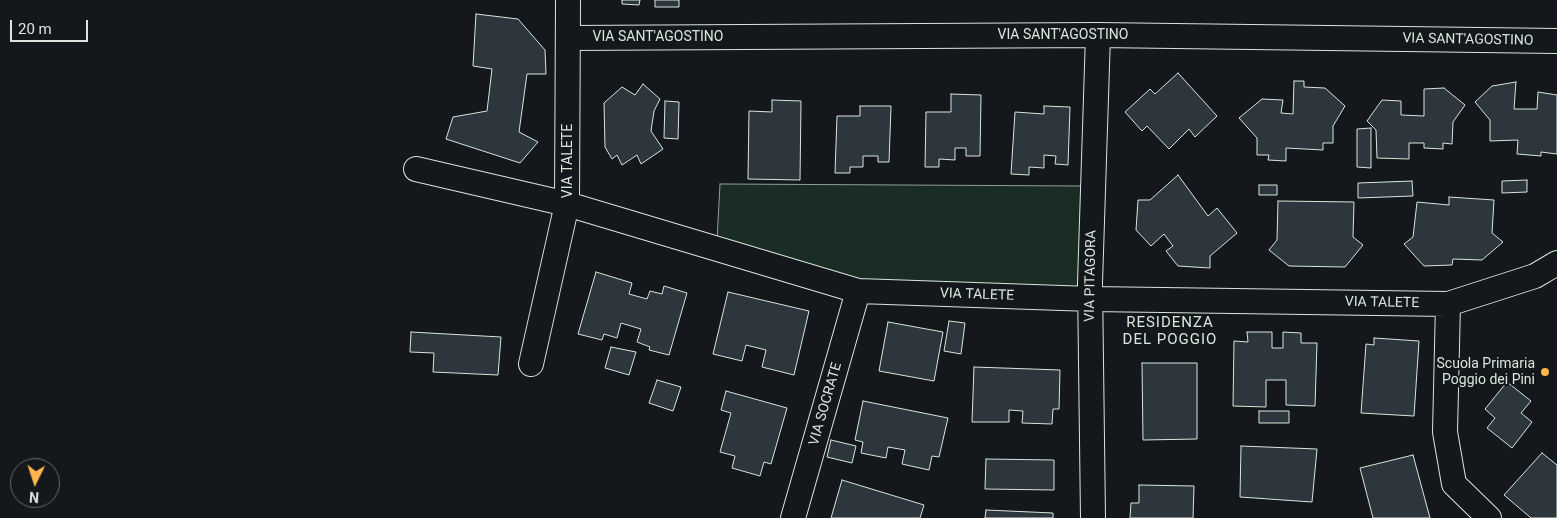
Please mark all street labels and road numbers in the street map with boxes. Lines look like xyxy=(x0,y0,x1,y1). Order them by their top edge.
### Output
street label: VIA SANT'AGOSTINO xyxy=(998,27,1128,43)
street label: VIA SANT'AGOSTINO xyxy=(593,29,723,45)
street label: VIA SANT'AGOSTINO xyxy=(1402,30,1534,50)
street label: VIA TALETE xyxy=(560,124,576,198)
street label: VIA PITAGORA xyxy=(1082,230,1100,322)
street label: VIA TALETE xyxy=(940,285,1014,305)
street label: VIA TALETE xyxy=(1345,294,1419,312)
street label: VIA SOCRATE xyxy=(806,360,846,448)

